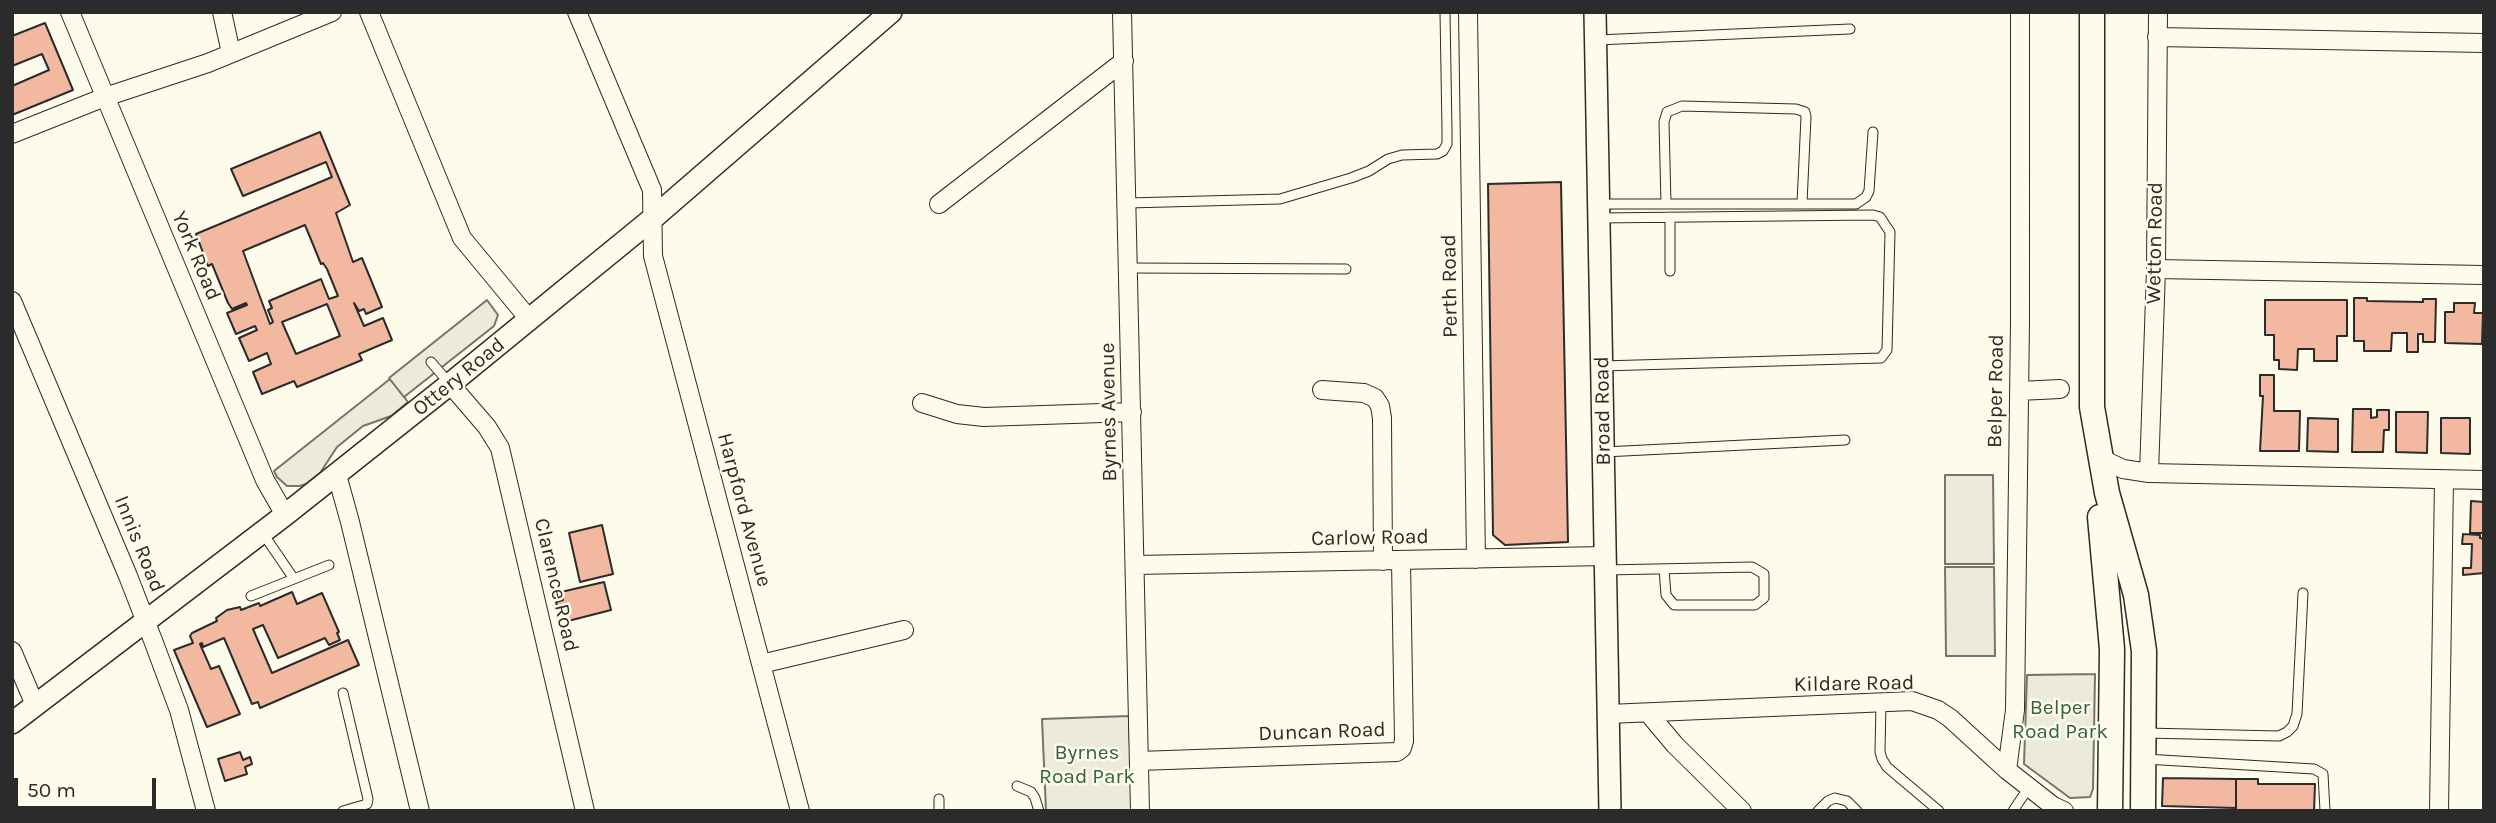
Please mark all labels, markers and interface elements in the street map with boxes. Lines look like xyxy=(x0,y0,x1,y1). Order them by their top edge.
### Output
street label: Wetton Road xyxy=(2141,182,2169,304)
street label: York Road xyxy=(166,208,226,304)
street label: Perth Road xyxy=(1436,234,1464,338)
street label: Ottery Road xyxy=(408,332,510,422)
street label: Belper Road xyxy=(1982,334,2010,448)
street label: Byrnes Avenue xyxy=(1095,342,1123,482)
street label: Broad Road xyxy=(1589,356,1617,466)
street label: Harpford Avenue xyxy=(711,430,777,590)
street label: Innis Road xyxy=(108,492,170,596)
street label: Clarence Road xyxy=(528,516,584,654)
street label: Carlow Road xyxy=(1311,524,1429,552)
street label: Kildare Road xyxy=(1793,670,1915,698)
park label: Belper Road Park xyxy=(2012,695,2108,745)
street label: Duncan Road xyxy=(1258,717,1386,747)
park label: Byrnes Road Park xyxy=(1039,740,1135,790)
scale bar xyxy=(18,764,159,808)
text: 50 m xyxy=(27,778,76,802)

